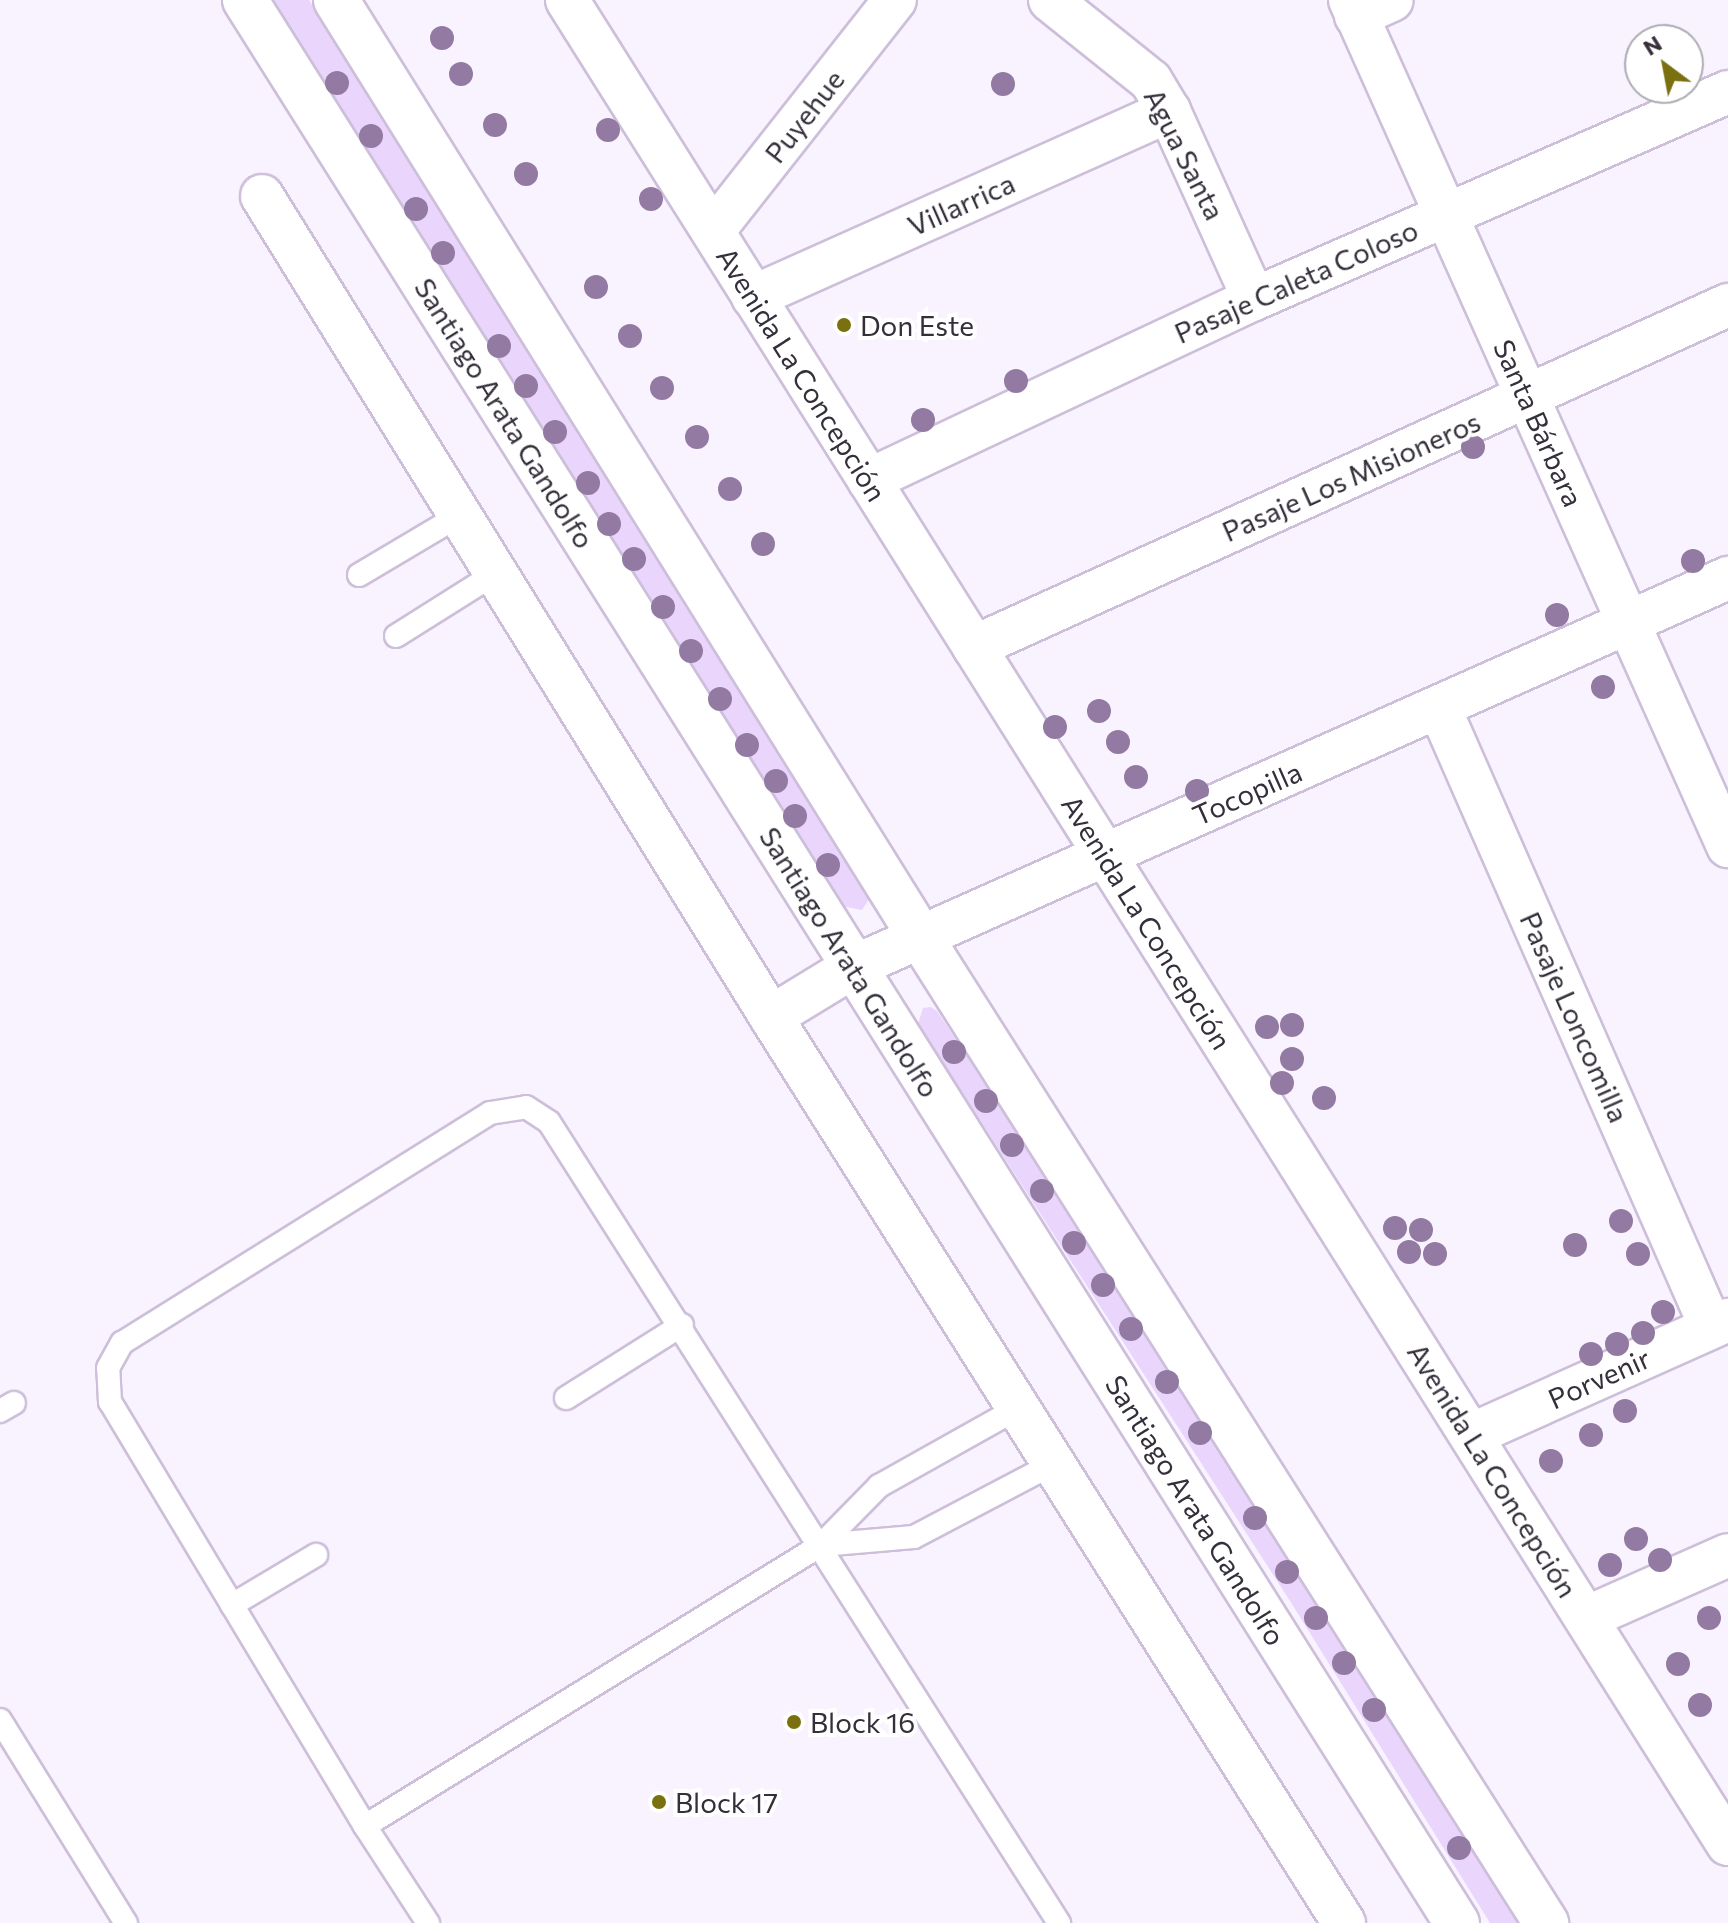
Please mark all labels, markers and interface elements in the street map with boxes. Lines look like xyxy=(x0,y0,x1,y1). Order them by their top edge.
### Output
north arrow xyxy=(1624,24,1704,104)
text: N xyxy=(1638,29,1666,61)
street label: Puyehue xyxy=(757,63,851,169)
street label: Agua Santa xyxy=(1138,83,1232,225)
street label: Villarrica xyxy=(902,166,1020,242)
street label: Pasaje Caleta Coloso xyxy=(1169,212,1423,350)
street label: Avenida La Concepción xyxy=(710,241,894,507)
street label: Santiago Arata Gandolfo xyxy=(408,272,602,554)
place label: Don Este xyxy=(860,308,974,342)
marker: Don Este xyxy=(835,316,853,334)
street label: Santa Bárbara xyxy=(1487,334,1591,512)
street label: Pasaje Los Misioneros xyxy=(1217,404,1485,548)
street label: Tocopilla xyxy=(1187,754,1307,832)
street label: Avenida La Concepción xyxy=(1055,789,1239,1055)
street label: Santiago Arata Gandolfo xyxy=(753,821,947,1103)
street label: Pasaje Loncomilla xyxy=(1514,907,1636,1127)
street label: Avenida La Concepción xyxy=(1401,1337,1585,1603)
street label: Porvenir xyxy=(1543,1341,1655,1415)
street label: Santiago Arata Gandolfo xyxy=(1099,1369,1293,1651)
place label: Block 16 xyxy=(810,1705,915,1739)
marker: Block 16 xyxy=(785,1713,803,1731)
place label: Block 17 xyxy=(675,1785,778,1819)
marker: Block 17 xyxy=(650,1793,668,1811)

